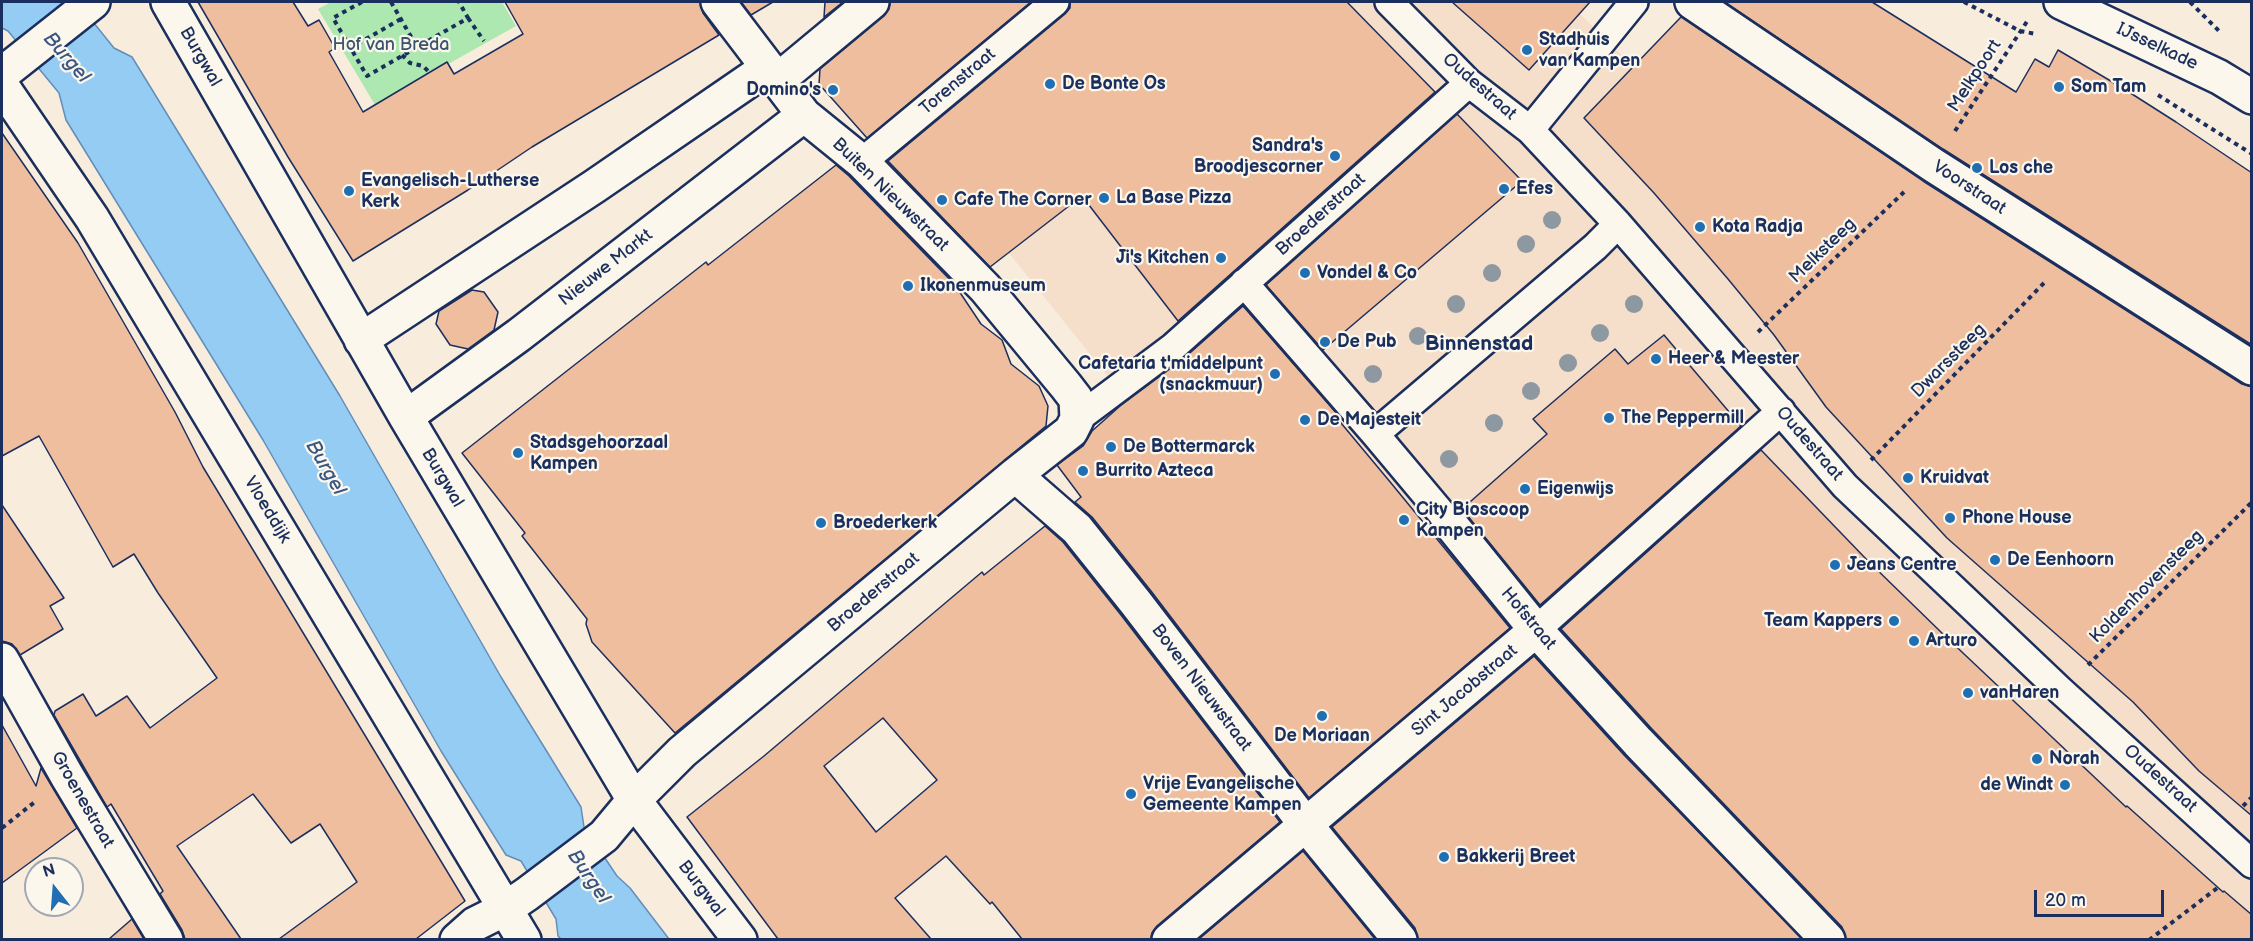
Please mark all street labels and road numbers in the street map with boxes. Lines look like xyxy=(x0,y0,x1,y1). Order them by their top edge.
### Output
street label: IJsselkade xyxy=(2113,19,2201,75)
street label: Burgwal xyxy=(174,23,226,91)
street label: Melkpoort xyxy=(1944,36,2006,116)
street label: Torenstraat xyxy=(916,44,1000,120)
street label: Oudestraat xyxy=(1437,49,1521,125)
street label: Buiten Nieuwstraat xyxy=(827,134,953,256)
street label: Voorstraat xyxy=(1928,156,2010,220)
street label: Broederstraat xyxy=(1272,169,1370,261)
street label: Melksteeg xyxy=(1785,214,1861,288)
street label: Nieuwe Markt xyxy=(555,225,657,311)
street label: Dwarssteeg xyxy=(1907,319,1991,403)
street label: Oudestraat xyxy=(1771,402,1847,486)
street label: Burgwal xyxy=(416,445,468,511)
street label: Vloeddijk xyxy=(239,473,295,547)
street label: Koldenhovensteeg xyxy=(2086,526,2208,648)
street label: Broederstraat xyxy=(824,548,924,638)
street label: Hofstraat xyxy=(1496,583,1560,655)
street label: Boven Nieuwstraat xyxy=(1146,620,1256,756)
street label: Sint Jacobstraat xyxy=(1408,641,1522,741)
street label: Oudestraat xyxy=(2119,740,2201,818)
street label: Groenestraat xyxy=(46,748,118,852)
street label: Burgwal xyxy=(673,857,729,921)

